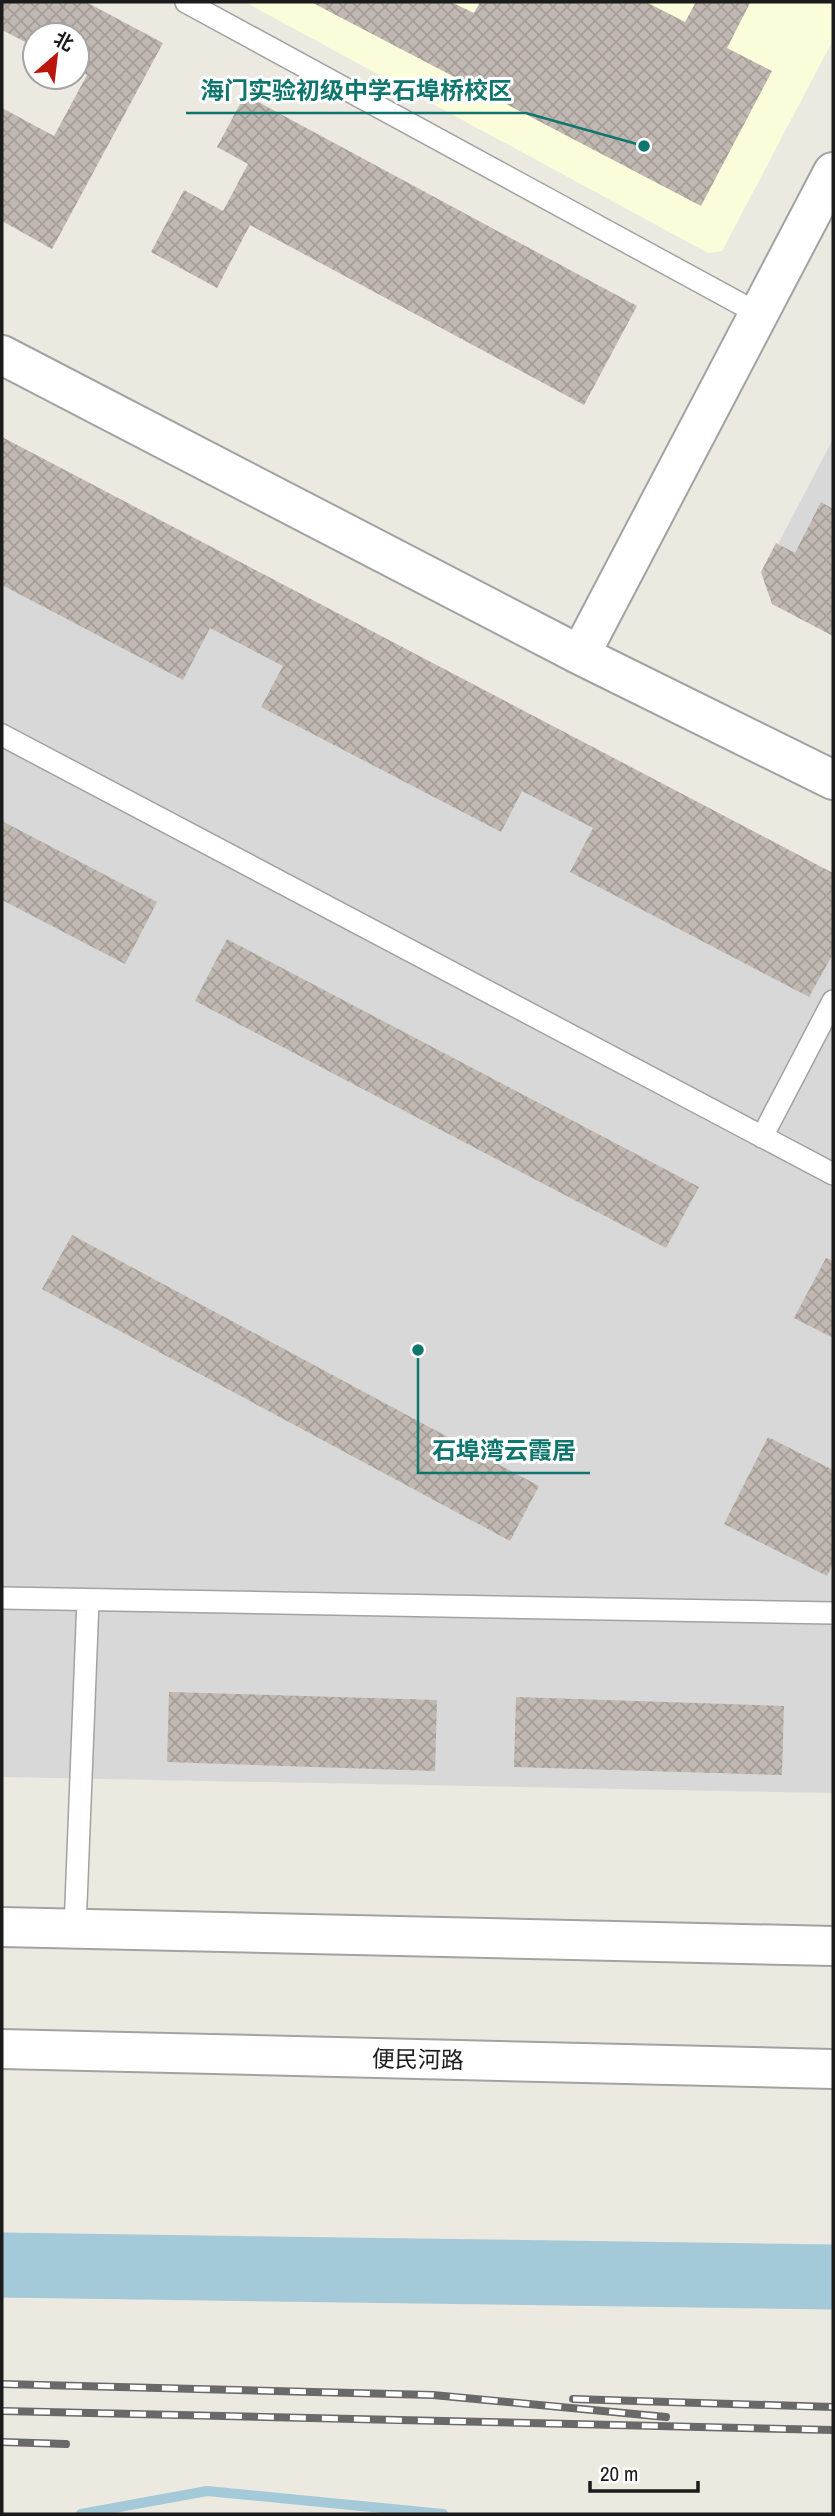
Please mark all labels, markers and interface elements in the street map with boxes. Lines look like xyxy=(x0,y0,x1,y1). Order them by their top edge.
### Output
north arrow xyxy=(21,21,91,91)
text: 北 xyxy=(49,25,78,57)
callout: 海门实验初级中学石埠桥校区 xyxy=(186,68,526,113)
text: 海门实验初级中学石埠桥校区 xyxy=(200,74,512,106)
callout: 石埠湾云霞居 xyxy=(418,1428,590,1473)
text: 石埠湾云霞居 xyxy=(432,1434,576,1466)
street label: 便民河路 xyxy=(372,2043,464,2075)
scale bar xyxy=(590,2450,698,2494)
text: 20 m xyxy=(600,2459,638,2488)

